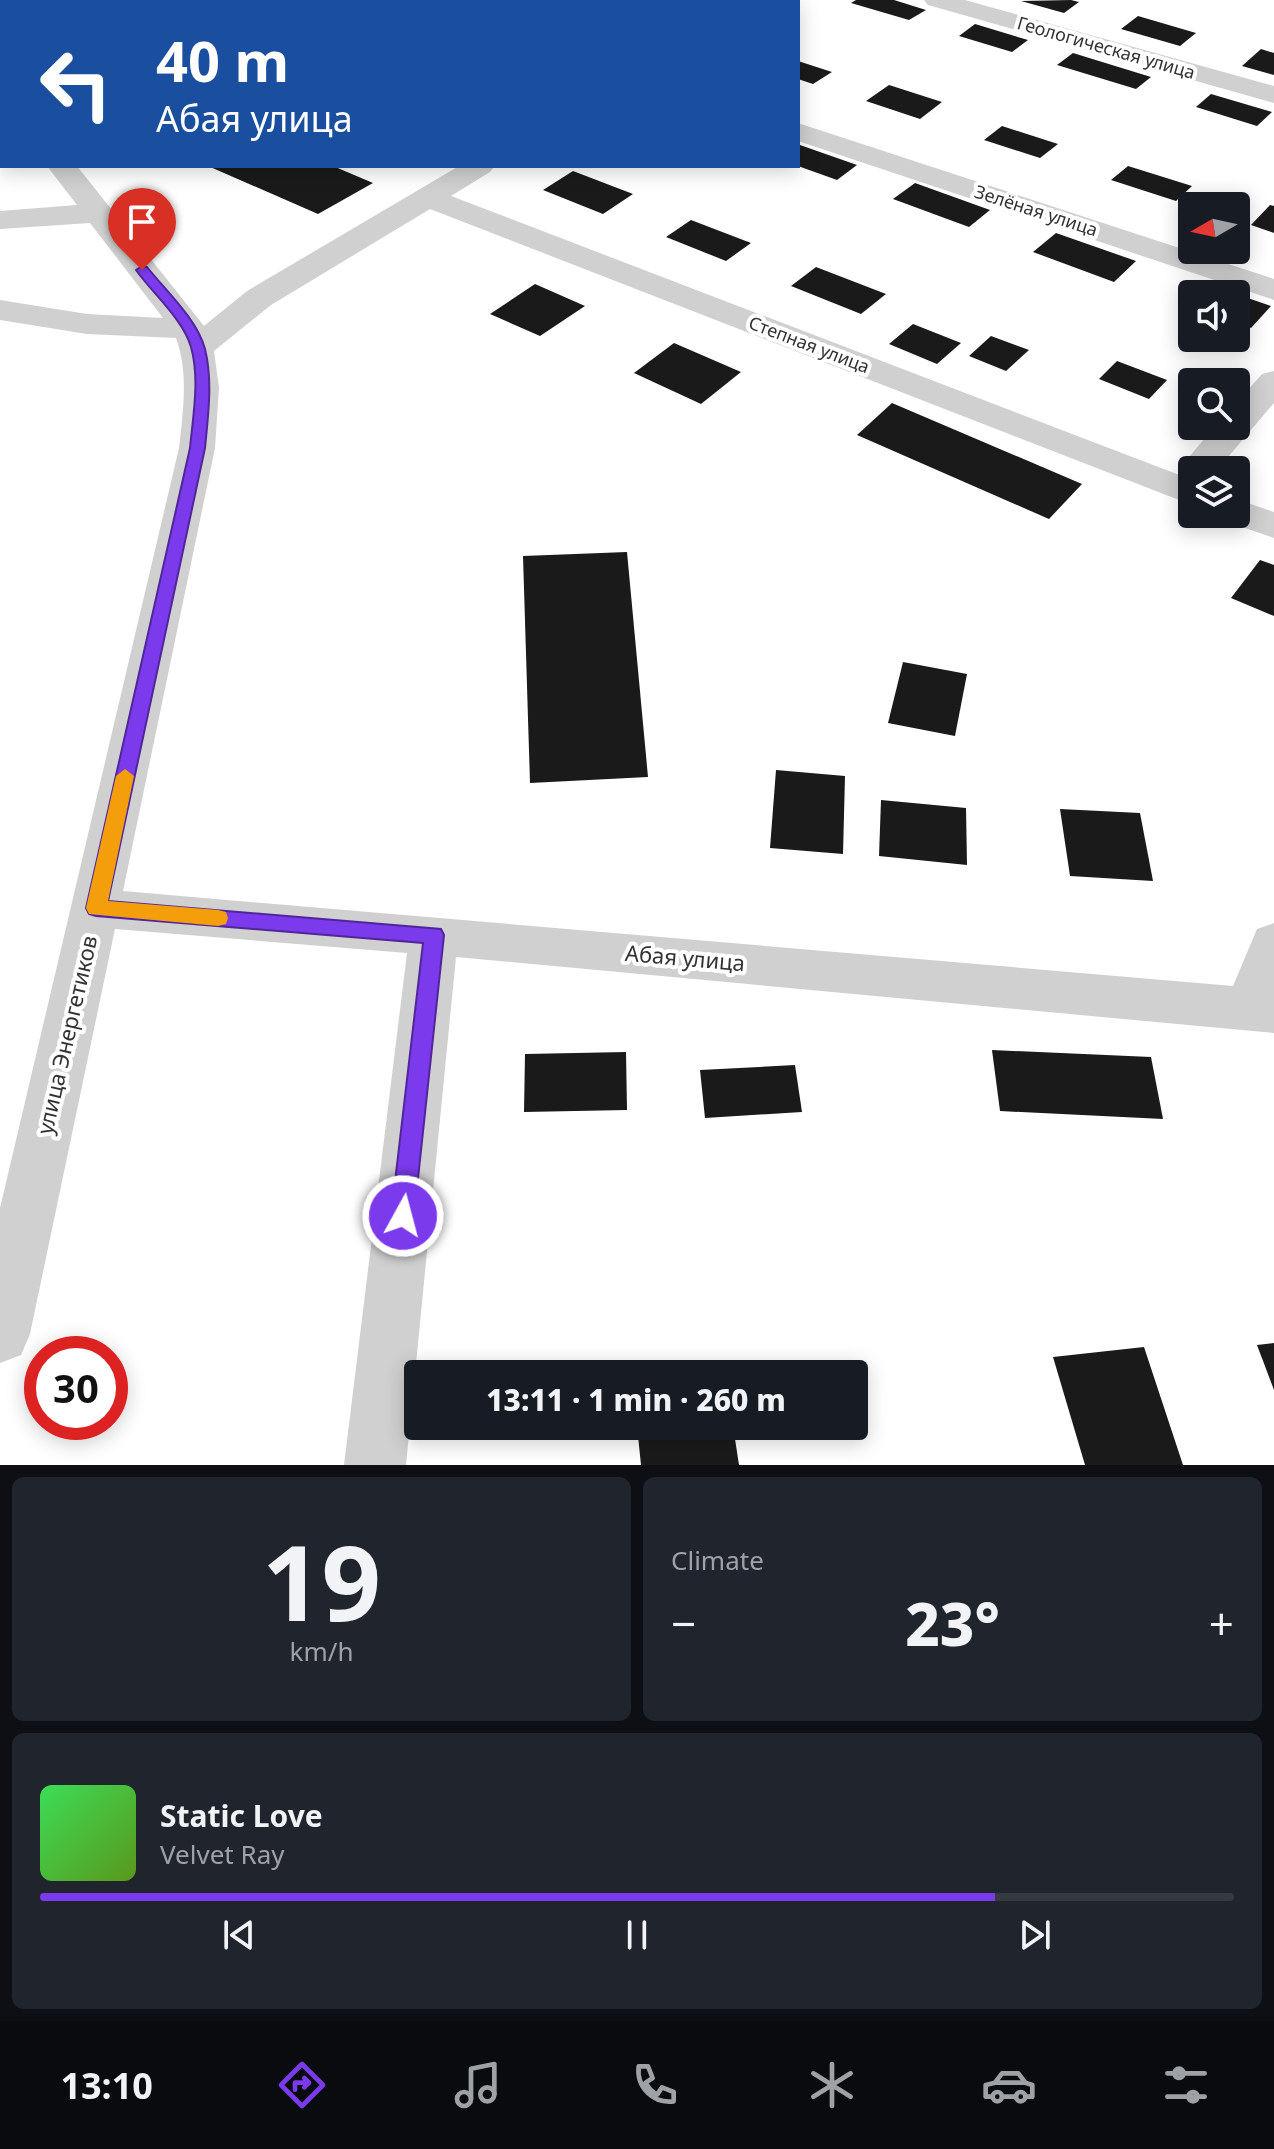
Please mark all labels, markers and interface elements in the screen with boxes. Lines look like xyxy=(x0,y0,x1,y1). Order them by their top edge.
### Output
street label: Геологическая улица xyxy=(1014,10,1198,84)
text: 40 m xyxy=(156,22,289,98)
icon: left xyxy=(24,32,128,136)
text: Абая улица xyxy=(156,94,353,143)
street label: Зелёная улица xyxy=(972,179,1101,241)
pin xyxy=(108,188,176,270)
north arrow xyxy=(1178,192,1250,264)
map controls xyxy=(1178,192,1250,528)
icon: arrive xyxy=(120,200,164,244)
button: sound xyxy=(1178,280,1250,352)
street label: Степная улица xyxy=(745,310,873,378)
button: search xyxy=(1178,368,1250,440)
button: layers xyxy=(1178,456,1250,528)
street label: улица Энергетиков xyxy=(29,932,104,1137)
street label: Абая улица xyxy=(624,937,746,977)
position arrow xyxy=(361,1174,445,1258)
speed limit sign: 30 xyxy=(24,1336,128,1440)
text: 13:11 · 1 min · 260 m xyxy=(486,1379,786,1420)
text: 19 xyxy=(262,1510,381,1651)
text: Climate xyxy=(671,1542,764,1578)
text: 23° xyxy=(905,1582,1000,1664)
text: − xyxy=(671,1593,696,1653)
text: + xyxy=(1209,1593,1234,1653)
text: km/h xyxy=(290,1633,353,1669)
text: Static Love xyxy=(160,1795,323,1836)
text: Velvet Ray xyxy=(160,1836,285,1872)
icon: previous xyxy=(217,1913,261,1957)
icon: pause xyxy=(615,1913,659,1957)
icon: next xyxy=(1013,1913,1057,1957)
icon: directions xyxy=(274,2057,330,2113)
icon: music xyxy=(450,2057,506,2113)
icon: phone xyxy=(627,2057,683,2113)
icon: climate xyxy=(804,2057,860,2113)
icon: car xyxy=(981,2057,1037,2113)
icon: filters xyxy=(1158,2057,1214,2113)
text: 13:10 xyxy=(60,2061,153,2110)

